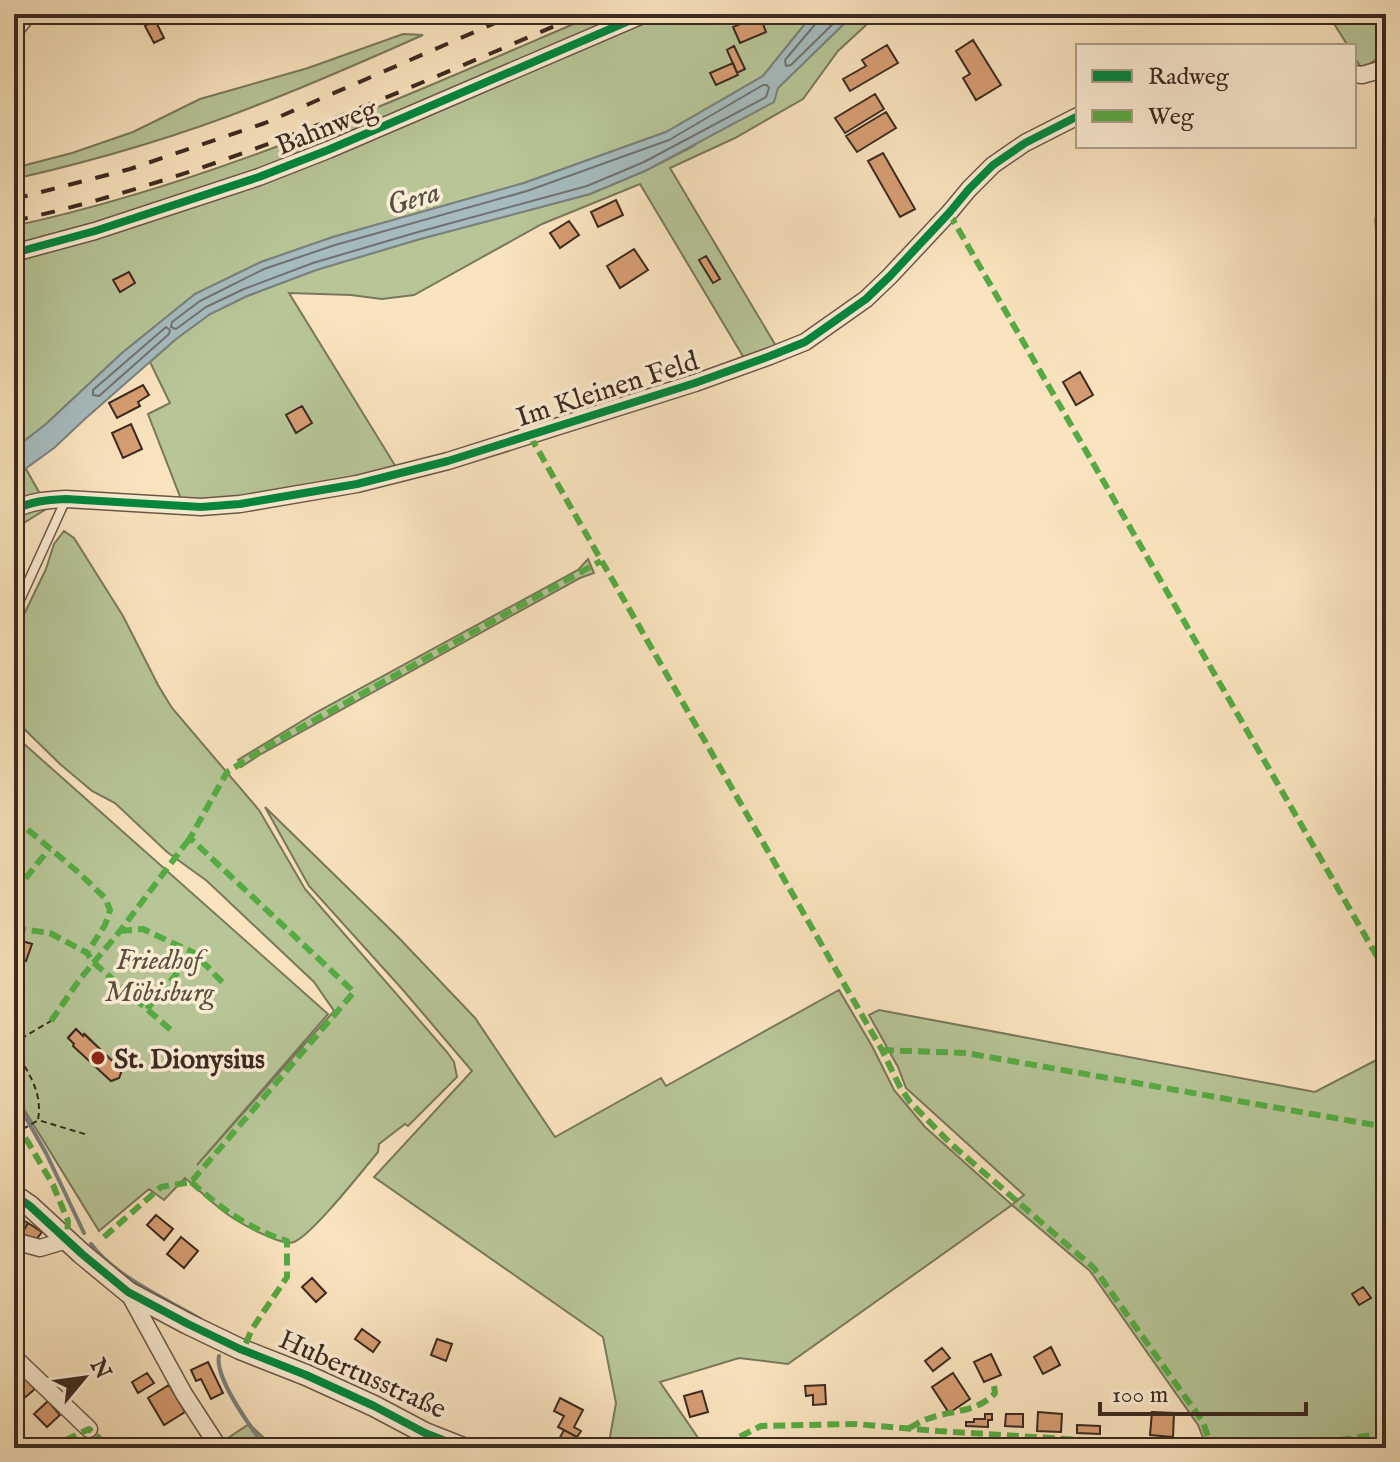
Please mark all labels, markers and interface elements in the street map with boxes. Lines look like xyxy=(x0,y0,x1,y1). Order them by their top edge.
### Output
legend xyxy=(1076,44,1356,148)
text: Radweg xyxy=(1148,62,1230,93)
street label: Bahnweg xyxy=(271,92,384,164)
text: Weg xyxy=(1148,102,1195,133)
water label: Gera xyxy=(382,174,445,226)
street label: Im Kleinen Feld xyxy=(512,344,703,436)
park label: Friedhof Möbisburg xyxy=(104,944,215,1011)
place label: St. Dionysius xyxy=(114,1043,265,1078)
marker: St. Dionysius xyxy=(89,1049,107,1067)
street label: Hubertusstraße xyxy=(273,1323,451,1428)
north arrow xyxy=(44,1338,124,1418)
text: N xyxy=(82,1353,117,1384)
scale bar xyxy=(1100,1366,1306,1416)
text: 100 m xyxy=(1112,1380,1168,1411)

